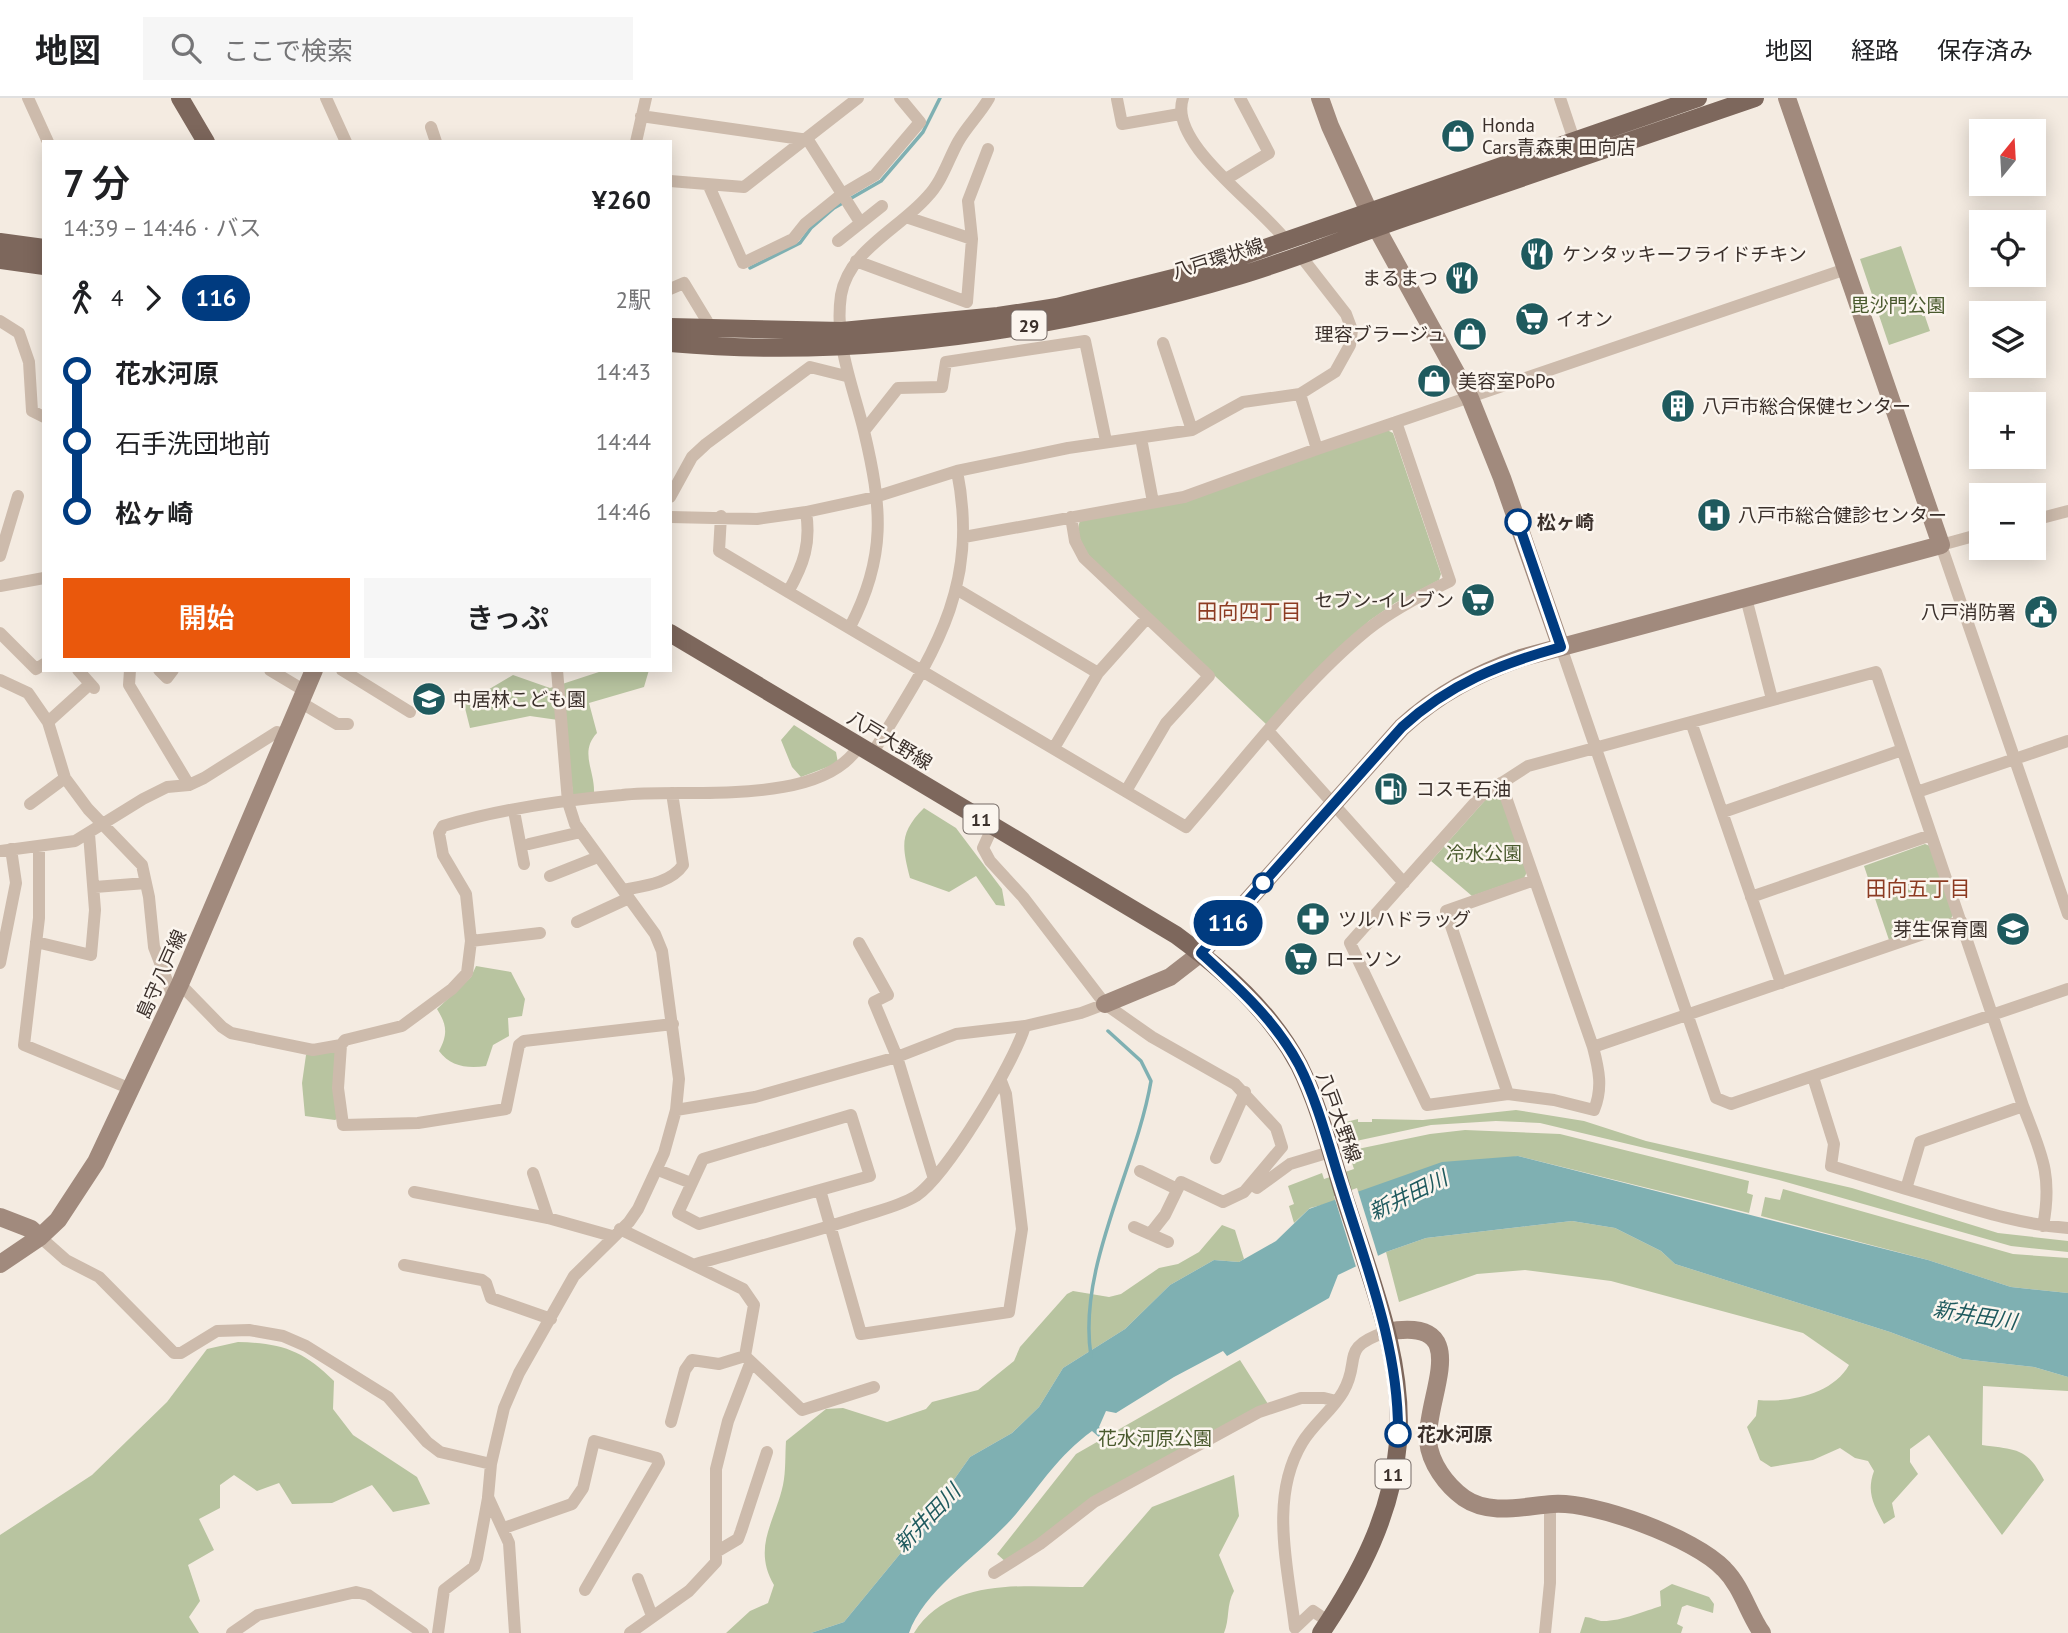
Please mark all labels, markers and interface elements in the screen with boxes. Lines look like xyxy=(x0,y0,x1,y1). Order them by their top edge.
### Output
search box xyxy=(143,17,633,80)
text: 地図 xyxy=(35,28,101,71)
icon: search xyxy=(167,29,205,67)
text: ここで検索 xyxy=(223,34,353,67)
text: 地図 xyxy=(1765,35,1813,66)
text: 経路 xyxy=(1851,35,1899,66)
text: 保存済み xyxy=(1937,35,2033,66)
place label: Honda Cars青森東 田向店 xyxy=(1482,113,1635,159)
shop icon: Honda Cars青森東 田向店 xyxy=(1439,117,1477,155)
north arrow xyxy=(1969,119,2046,196)
map controls xyxy=(1969,119,2046,560)
text: 7 分 xyxy=(63,158,130,207)
text: ¥260 xyxy=(592,183,651,216)
button: locate xyxy=(1969,210,2046,287)
text: 14:39 – 14:46 · バス xyxy=(63,213,262,242)
street label: 八戸環状線 xyxy=(1169,233,1267,283)
restaurant icon: ケンタッキーフライドチキン xyxy=(1518,235,1556,273)
place label: ケンタッキーフライドチキン xyxy=(1562,242,1807,266)
restaurant icon: まるまつ xyxy=(1443,259,1481,297)
place label: まるまつ xyxy=(1362,266,1438,290)
icon: walk xyxy=(63,279,101,317)
icon: forward xyxy=(134,279,172,317)
text: 116 xyxy=(196,282,236,313)
text: 4 xyxy=(111,283,124,312)
text: 2駅 xyxy=(615,285,651,314)
park label: 毘沙門公園 xyxy=(1850,293,1946,317)
supermarket icon: イオン xyxy=(1513,300,1551,338)
button: layers xyxy=(1969,301,2046,378)
place label: イオン xyxy=(1556,307,1613,331)
road number: 29 xyxy=(1012,310,1046,340)
shop icon: 理容ブラージュ xyxy=(1451,315,1489,353)
place label: 理容ブラージュ xyxy=(1315,322,1446,346)
text: 花水河原 xyxy=(115,357,219,390)
text: 14:43 xyxy=(596,357,651,386)
shop icon: 美容室PoPo xyxy=(1415,362,1453,400)
place label: 美容室PoPo xyxy=(1458,369,1555,393)
building icon: 八戸市総合保健センター xyxy=(1659,387,1697,425)
button: + xyxy=(1969,392,2046,469)
place label: 八戸市総合保健センター xyxy=(1702,394,1911,418)
text: 石手洗団地前 xyxy=(115,427,271,460)
text: 14:44 xyxy=(596,427,651,456)
button: − xyxy=(1969,483,2046,560)
hospital icon: 八戸市総合健診センター xyxy=(1695,496,1733,534)
text: 松ヶ崎 xyxy=(115,497,193,530)
text: 14:46 xyxy=(596,497,651,526)
place label: 八戸市総合健診センター xyxy=(1738,503,1947,527)
marker: 松ヶ崎 xyxy=(1505,509,1531,535)
place label: 松ヶ崎 xyxy=(1537,510,1594,534)
button: 開始 xyxy=(63,578,350,658)
button: きっぷ xyxy=(364,578,651,658)
supermarket icon: セブン-イレブン xyxy=(1459,581,1497,619)
place label: セブン-イレブン xyxy=(1314,588,1454,612)
public building icon: 八戸消防署 xyxy=(2022,593,2060,631)
district label: 田向四丁目 xyxy=(1197,598,1302,625)
place label: 八戸消防署 xyxy=(1921,600,2016,624)
school or university icon: 中居林こども園 xyxy=(410,680,448,718)
place label: 中居林こども園 xyxy=(453,687,586,711)
street label: 八戸大野線 xyxy=(843,705,937,775)
fuel station icon: コスモ石油 xyxy=(1372,770,1410,808)
place label: コスモ石油 xyxy=(1416,777,1511,801)
road number: 11 xyxy=(964,804,998,834)
park label: 冷水公園 xyxy=(1446,841,1522,865)
unlabelled marker xyxy=(1253,873,1273,893)
district label: 田向五丁目 xyxy=(1866,875,1971,902)
line badge: 116 xyxy=(1188,900,1268,946)
pharmacy icon: ツルハドラッグ xyxy=(1294,900,1332,938)
text: 116 xyxy=(1208,907,1248,938)
place label: ツルハドラッグ xyxy=(1338,907,1471,931)
school or university icon: 芽生保育園 xyxy=(1994,910,2032,948)
place label: 芽生保育園 xyxy=(1893,917,1988,941)
street label: 島守八戸線 xyxy=(131,926,191,1022)
supermarket icon: ローソン xyxy=(1282,940,1320,978)
place label: ローソン xyxy=(1326,947,1402,971)
street label: 八戸大野線 xyxy=(1311,1068,1367,1166)
water label: 新井田川 xyxy=(1364,1164,1453,1226)
water label: 新井田川 xyxy=(1931,1295,2021,1335)
marker: 花水河原 xyxy=(1385,1421,1411,1447)
place label: 花水河原 xyxy=(1417,1422,1493,1446)
park label: 花水河原公園 xyxy=(1098,1426,1212,1450)
road number: 11 xyxy=(1376,1460,1410,1489)
water label: 新井田川 xyxy=(888,1477,967,1558)

